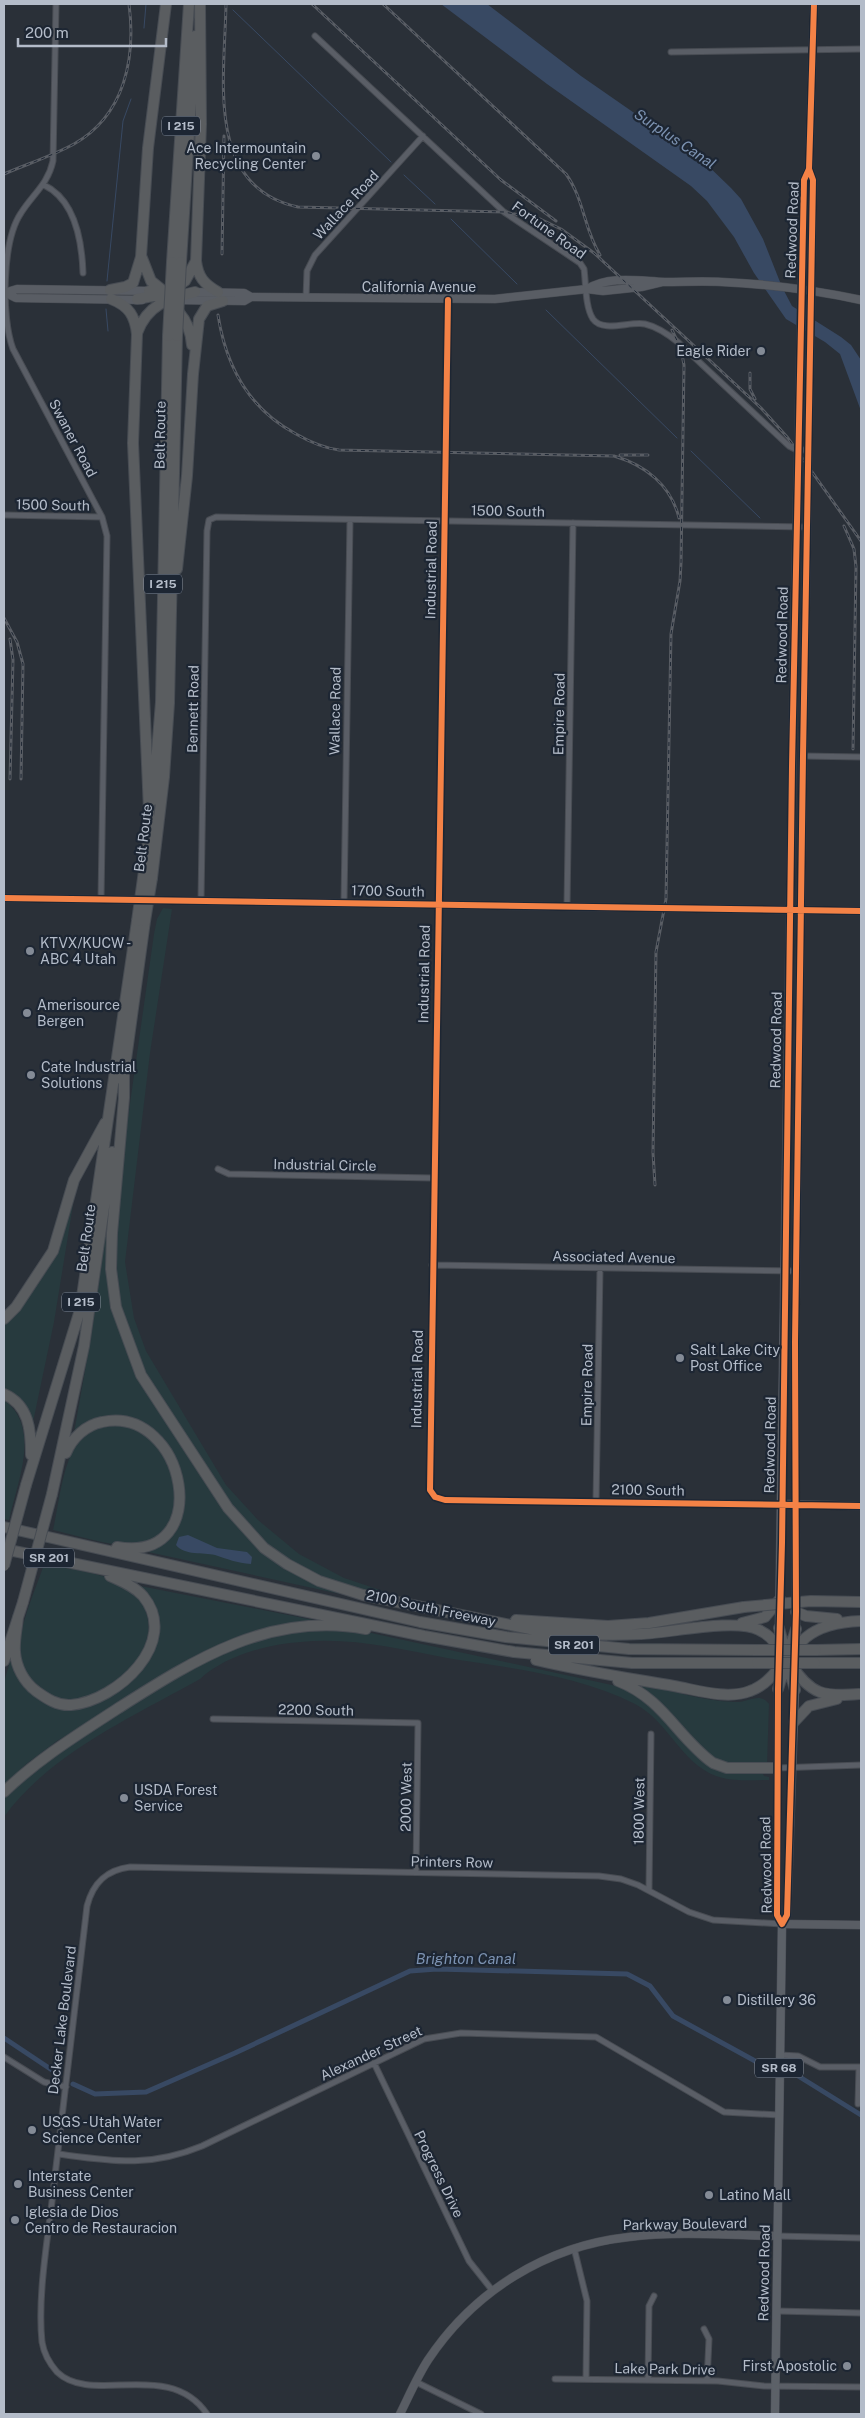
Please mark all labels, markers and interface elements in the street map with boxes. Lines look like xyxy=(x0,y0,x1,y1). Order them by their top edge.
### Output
scale bar xyxy=(18,15,165,47)
text: 200 m xyxy=(25,24,69,41)
water label: Surplus Canal xyxy=(631,105,719,172)
road number: I 215 xyxy=(162,116,200,136)
place label: Ace Intermountain Recycling Center xyxy=(186,140,306,172)
marker: Ace Intermountain Recycling Center xyxy=(310,150,322,162)
street label: Wallace Road xyxy=(310,167,382,243)
street label: Redwood Road xyxy=(782,181,802,279)
street label: Fortune Road xyxy=(509,198,589,262)
street label: California Avenue xyxy=(362,279,476,295)
place label: Eagle Rider xyxy=(676,343,751,359)
marker: Eagle Rider xyxy=(755,345,767,357)
street label: Swaner Road xyxy=(46,396,100,480)
street label: Belt Route xyxy=(151,401,169,469)
street label: 1500 South xyxy=(16,496,90,514)
street label: 1500 South xyxy=(471,502,545,520)
street label: Industrial Road xyxy=(422,521,440,619)
road number: I 215 xyxy=(144,574,182,594)
street label: Redwood Road xyxy=(773,586,791,684)
street label: Bennett Road xyxy=(184,665,202,753)
street label: Wallace Road xyxy=(326,667,344,755)
street label: Empire Road xyxy=(550,673,568,755)
street label: Belt Route xyxy=(131,803,155,873)
street label: 1700 South xyxy=(351,882,425,900)
street label: Industrial Road xyxy=(415,925,433,1023)
place label: KTVX/KUCW - ABC 4 Utah xyxy=(40,935,131,967)
marker: KTVX/KUCW - ABC 4 Utah xyxy=(24,945,36,957)
street label: Redwood Road xyxy=(767,991,785,1089)
place label: Amerisource Bergen xyxy=(37,997,120,1029)
marker: Amerisource Bergen xyxy=(21,1007,33,1019)
place label: Cate Industrial Solutions xyxy=(41,1059,136,1091)
marker: Cate Industrial Solutions xyxy=(25,1069,37,1081)
street label: Industrial Circle xyxy=(273,1156,377,1174)
street label: Belt Route xyxy=(73,1203,99,1273)
street label: Associated Avenue xyxy=(552,1248,676,1266)
road number: I 215 xyxy=(62,1292,100,1311)
street label: Industrial Road xyxy=(408,1330,426,1428)
place label: Salt Lake City Post Office xyxy=(690,1342,781,1374)
street label: Empire Road xyxy=(578,1344,596,1426)
marker: Salt Lake City Post Office xyxy=(674,1352,686,1364)
street label: Redwood Road xyxy=(761,1396,779,1494)
street label: 2100 South xyxy=(611,1481,685,1499)
road number: SR 201 xyxy=(24,1549,74,1568)
street label: 2100 South Freeway xyxy=(365,1586,498,1630)
road number: SR 201 xyxy=(549,1636,599,1654)
street label: 2200 South xyxy=(278,1701,354,1719)
street label: 2000 West xyxy=(397,1762,415,1832)
street label: 1800 West xyxy=(630,1777,648,1845)
place label: USDA Forest Service xyxy=(134,1782,217,1814)
marker: USDA Forest Service xyxy=(118,1792,130,1804)
street label: Redwood Road xyxy=(757,1816,775,1914)
street label: Printers Row xyxy=(410,1853,494,1871)
street label: Decker Lake Boulevard xyxy=(45,1945,79,2095)
water label: Brighton Canal xyxy=(416,1950,516,1967)
place label: Distillery 36 xyxy=(737,1992,816,2008)
marker: Distillery 36 xyxy=(721,1994,733,2006)
street label: Alexander Street xyxy=(317,2022,425,2084)
road number: SR 68 xyxy=(755,2058,803,2078)
place label: USGS - Utah Water Science Center xyxy=(42,2114,162,2146)
marker: USGS - Utah Water Science Center xyxy=(26,2124,38,2136)
street label: Progress Drive xyxy=(411,2128,467,2220)
place label: Interstate Business Center xyxy=(28,2168,134,2200)
marker: Interstate Business Center xyxy=(12,2178,24,2190)
place label: Latino Mall xyxy=(719,2187,791,2203)
marker: Latino Mall xyxy=(703,2189,715,2201)
place label: Iglesia de Dios Centro de Restauracion xyxy=(25,2204,177,2236)
marker: Iglesia de Dios Centro de Restauracion xyxy=(9,2214,21,2226)
street label: Parkway Boulevard xyxy=(623,2215,747,2233)
street label: Redwood Road xyxy=(755,2224,773,2322)
place label: First Apostolic xyxy=(742,2358,837,2374)
street label: Lake Park Drive xyxy=(614,2360,716,2378)
marker: First Apostolic xyxy=(841,2360,853,2372)

